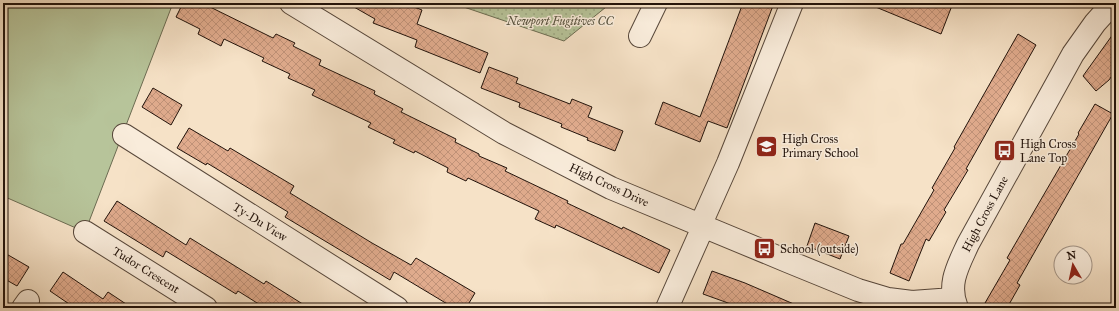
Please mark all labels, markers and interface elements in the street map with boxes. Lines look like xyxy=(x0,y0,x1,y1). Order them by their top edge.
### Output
park label: Newport Fugitives CC xyxy=(506,14,615,29)
place label: High Cross Primary School xyxy=(782,132,859,160)
school or university icon: High Cross Primary School xyxy=(753,133,779,159)
place label: High Cross Lane Top xyxy=(1020,137,1076,165)
bus stop icon: High Cross Lane Top xyxy=(991,138,1017,164)
street label: High Cross Drive xyxy=(566,160,651,211)
street label: High Cross Lane xyxy=(959,174,1012,255)
street label: Ty-Du View xyxy=(230,200,290,244)
bus stop icon: School (outside) xyxy=(752,236,778,262)
place label: School (outside) xyxy=(780,242,859,256)
street label: Tudor Crescent xyxy=(110,244,183,297)
north arrow xyxy=(1053,245,1093,285)
text: N xyxy=(1066,248,1078,263)

